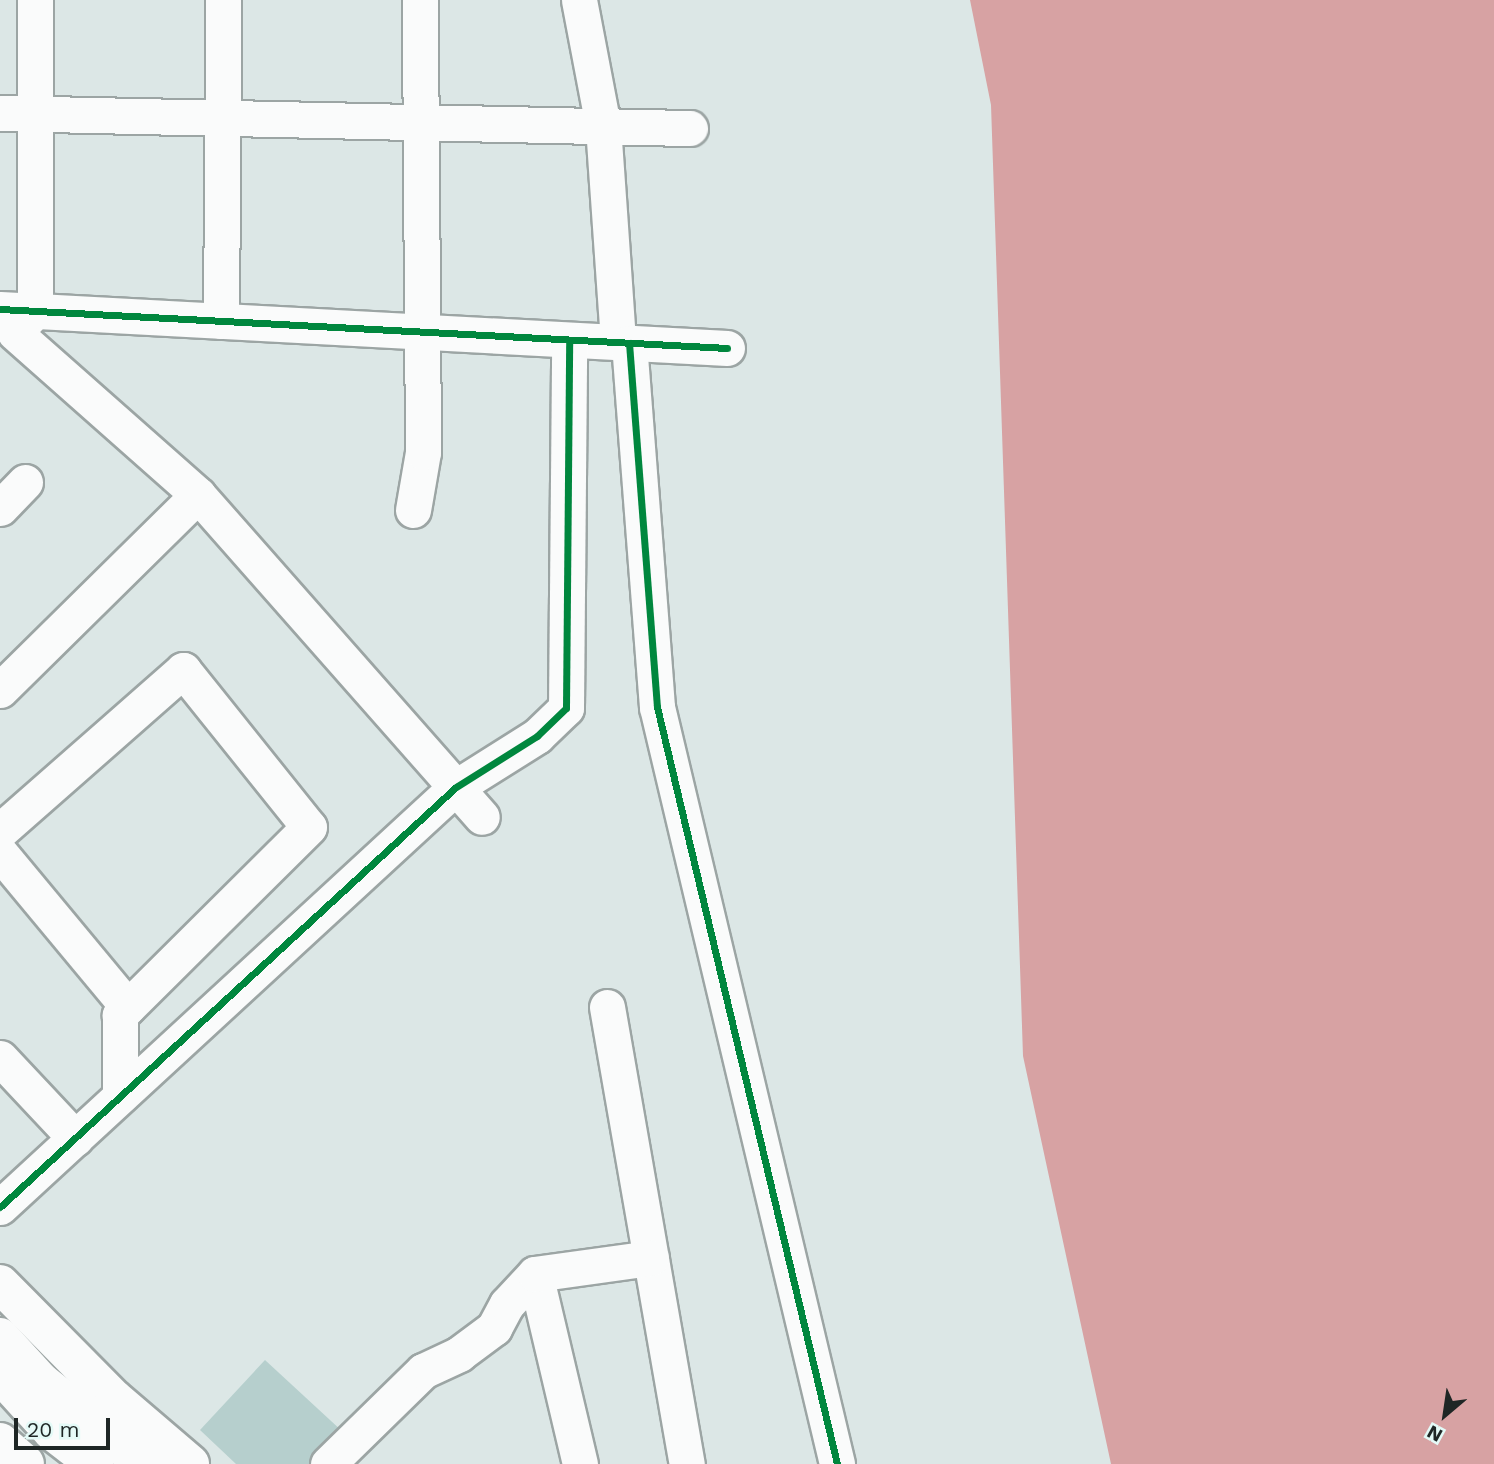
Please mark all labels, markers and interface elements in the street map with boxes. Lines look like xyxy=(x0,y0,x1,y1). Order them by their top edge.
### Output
north arrow xyxy=(1410,1380,1480,1450)
scale bar xyxy=(18,1404,114,1448)
text: 20 m xyxy=(27,1417,79,1442)
text: N xyxy=(1423,1420,1446,1447)

